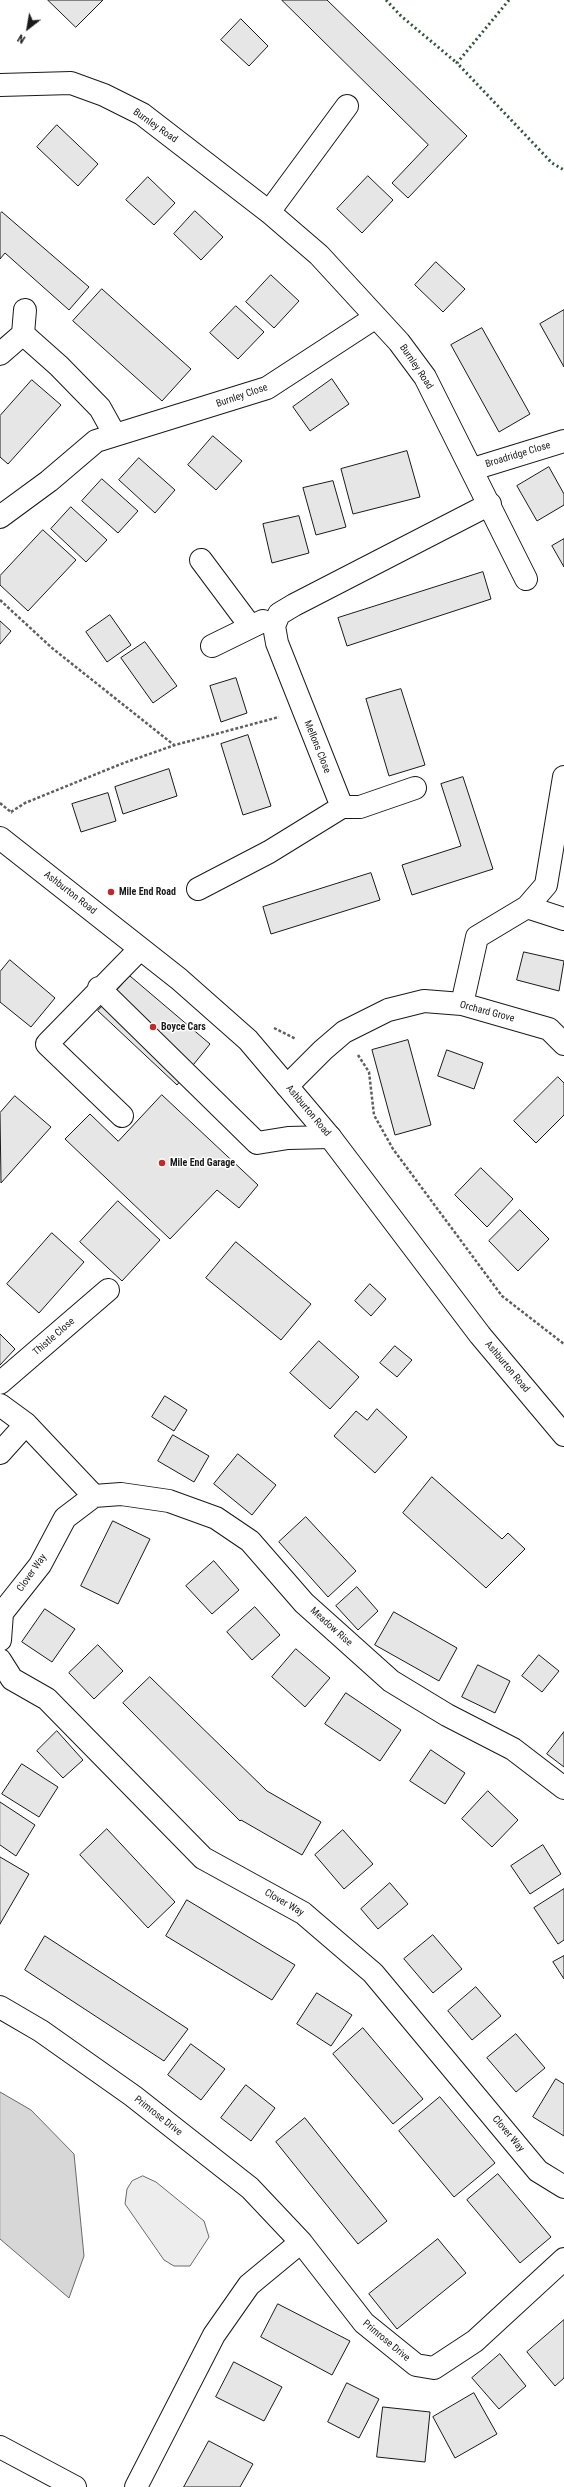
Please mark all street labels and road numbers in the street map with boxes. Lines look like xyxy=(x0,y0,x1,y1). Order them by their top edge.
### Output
street label: Burnley Road xyxy=(130,106,180,146)
street label: Burnley Road xyxy=(397,342,435,392)
street label: Burnley Close xyxy=(215,382,269,410)
street label: Broadridge Close xyxy=(484,439,552,471)
street label: Mellons Close xyxy=(301,719,333,775)
street label: Ashburton Road xyxy=(41,869,99,917)
street label: Orchard Grove xyxy=(458,999,516,1025)
street label: Ashburton Road xyxy=(283,1083,333,1139)
street label: Thistle Close xyxy=(31,1316,77,1358)
street label: Ashburton Road xyxy=(482,1339,532,1395)
street label: Clover Way xyxy=(15,1552,49,1594)
street label: Meadow Rise xyxy=(307,1605,355,1649)
street label: Clover Way xyxy=(262,1887,306,1919)
street label: Primrose Drive xyxy=(132,2093,184,2139)
street label: Clover Way xyxy=(489,2113,527,2155)
street label: Primrose Drive xyxy=(360,2318,412,2364)

